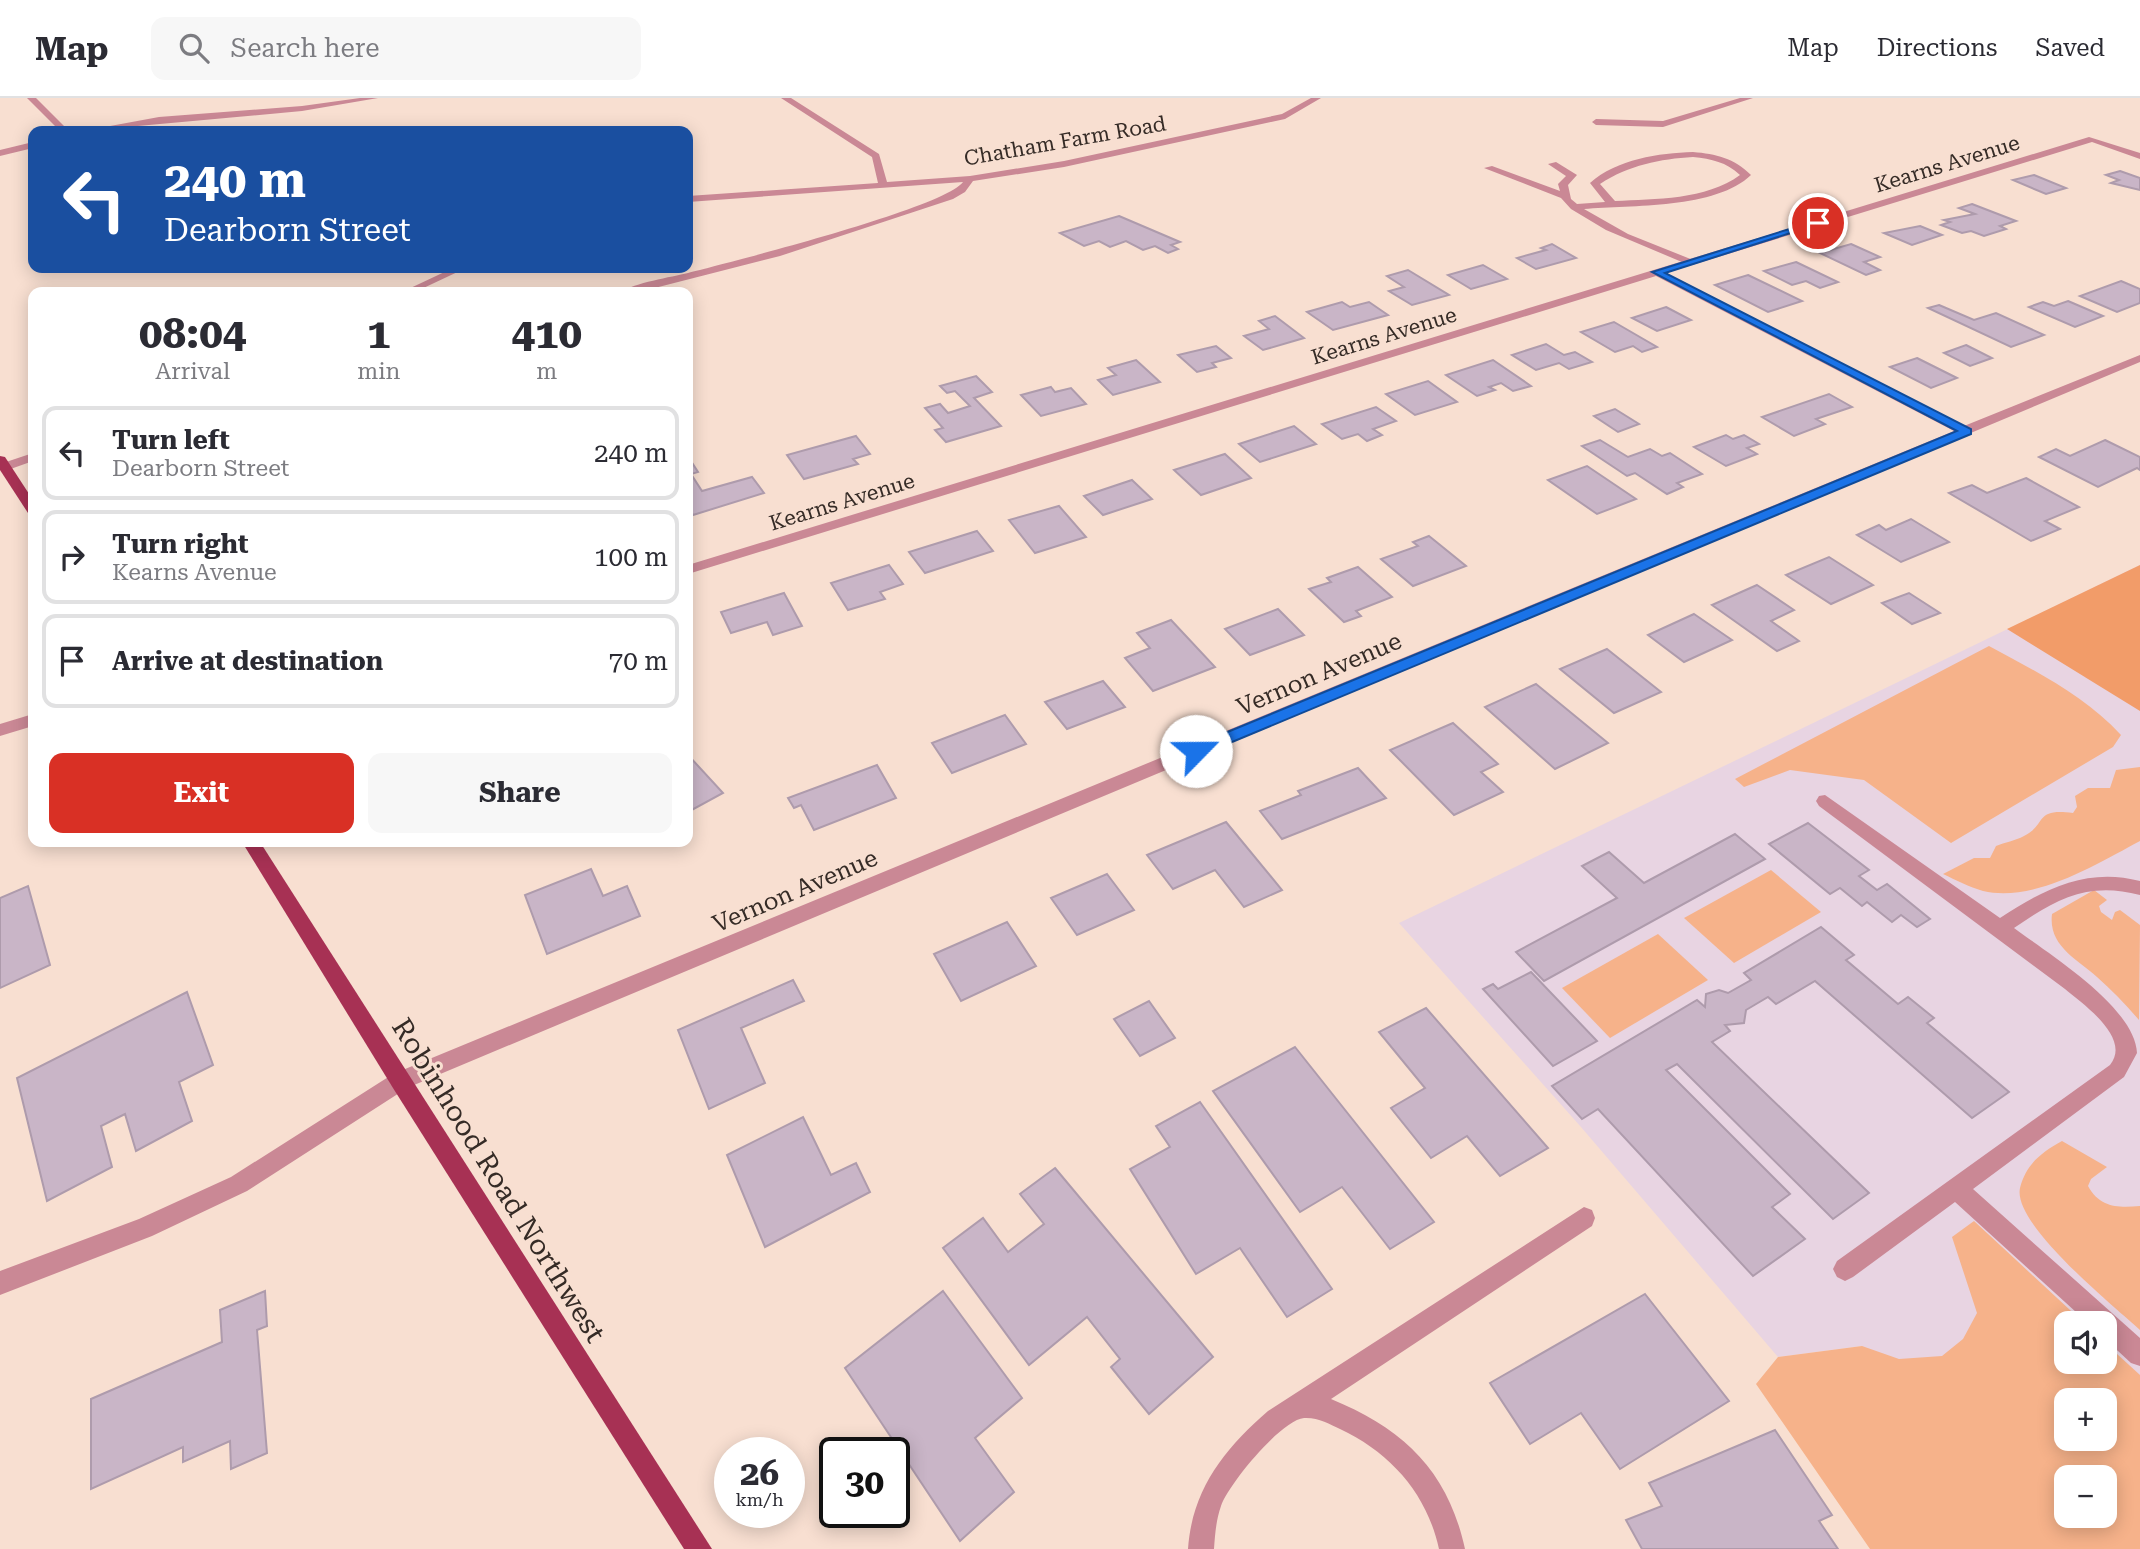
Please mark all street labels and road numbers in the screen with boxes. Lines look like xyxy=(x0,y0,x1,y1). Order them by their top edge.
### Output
street label: Chatham Farm Road xyxy=(962,111,1168,171)
street label: Kearns Avenue xyxy=(1872,131,2022,197)
street label: Kearns Avenue xyxy=(1309,303,1459,369)
street label: Kearns Avenue xyxy=(767,469,917,535)
street label: Vernon Avenue xyxy=(1232,627,1406,721)
street label: Vernon Avenue xyxy=(708,844,882,938)
street label: Robinhood Road Northwest xyxy=(385,1012,612,1348)

